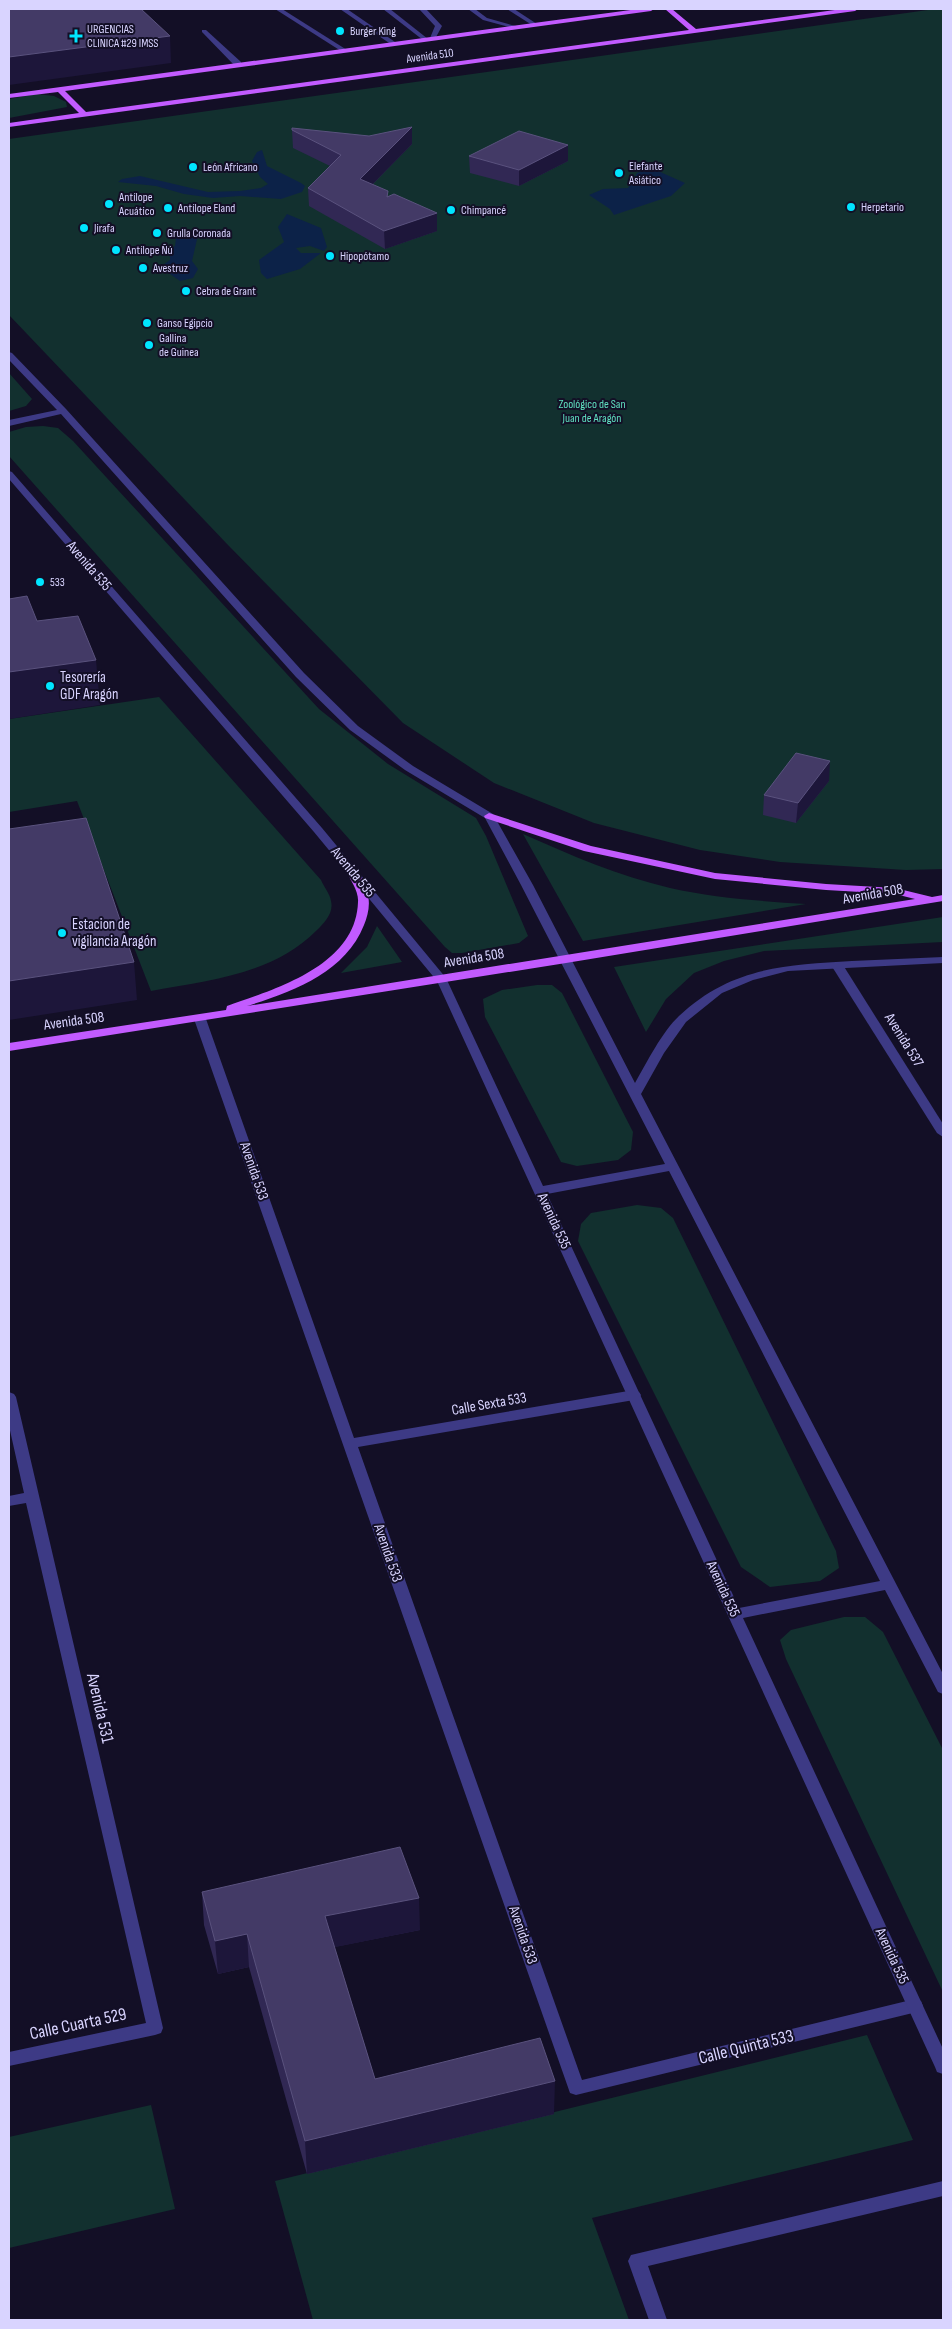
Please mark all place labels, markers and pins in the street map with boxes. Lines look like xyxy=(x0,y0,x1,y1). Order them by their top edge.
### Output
place label: URGENCIAS CLINICA #29 IMSS xyxy=(87,22,158,51)
place label: Burger King xyxy=(350,24,396,39)
marker: Burger King xyxy=(334,25,346,37)
marker: URGENCIAS CLINICA #29 IMSS xyxy=(69,29,83,43)
place label: Elefante Asiático xyxy=(628,159,663,188)
place label: León Africano xyxy=(203,160,258,175)
marker: León Africano xyxy=(187,161,199,173)
marker: Elefante Asiático xyxy=(613,167,625,179)
place label: Antílope Acuático xyxy=(118,190,154,219)
marker: Antílope Acuático xyxy=(103,198,115,210)
place label: Herpetario xyxy=(861,200,904,215)
place label: Antílope Eland xyxy=(177,201,235,216)
marker: Herpetario xyxy=(845,201,857,213)
marker: Antílope Eland xyxy=(162,202,174,214)
place label: Chimpancé xyxy=(461,203,506,218)
marker: Chimpancé xyxy=(445,204,457,216)
place label: Jirafa xyxy=(93,221,115,236)
marker: Jirafa xyxy=(78,222,90,234)
place label: Grulla Coronada xyxy=(167,226,231,241)
marker: Grulla Coronada xyxy=(151,227,163,239)
place label: Antílope Ñú xyxy=(125,243,173,258)
marker: Antílope Ñú xyxy=(110,244,122,256)
place label: Hipopótamo xyxy=(340,249,389,264)
marker: Hipopótamo xyxy=(324,250,336,262)
place label: Avestruz xyxy=(152,261,189,276)
marker: Avestruz xyxy=(137,262,149,274)
place label: Cebra de Grant xyxy=(196,284,256,299)
marker: Cebra de Grant xyxy=(180,285,192,297)
place label: Ganso Egipcio xyxy=(157,316,213,331)
marker: Ganso Egipcio xyxy=(141,317,153,329)
place label: Gallina de Guinea xyxy=(159,331,199,360)
marker: Gallina de Guinea xyxy=(143,339,155,351)
place label: 533 xyxy=(50,575,65,590)
marker: 533 xyxy=(34,576,46,588)
place label: Tesorería GDF Aragón xyxy=(60,668,118,704)
marker: Tesorería GDF Aragón xyxy=(44,680,56,692)
place label: Estacion de vigilancia Aragón xyxy=(72,915,156,951)
marker: Estacion de vigilancia Aragón xyxy=(56,927,68,939)

